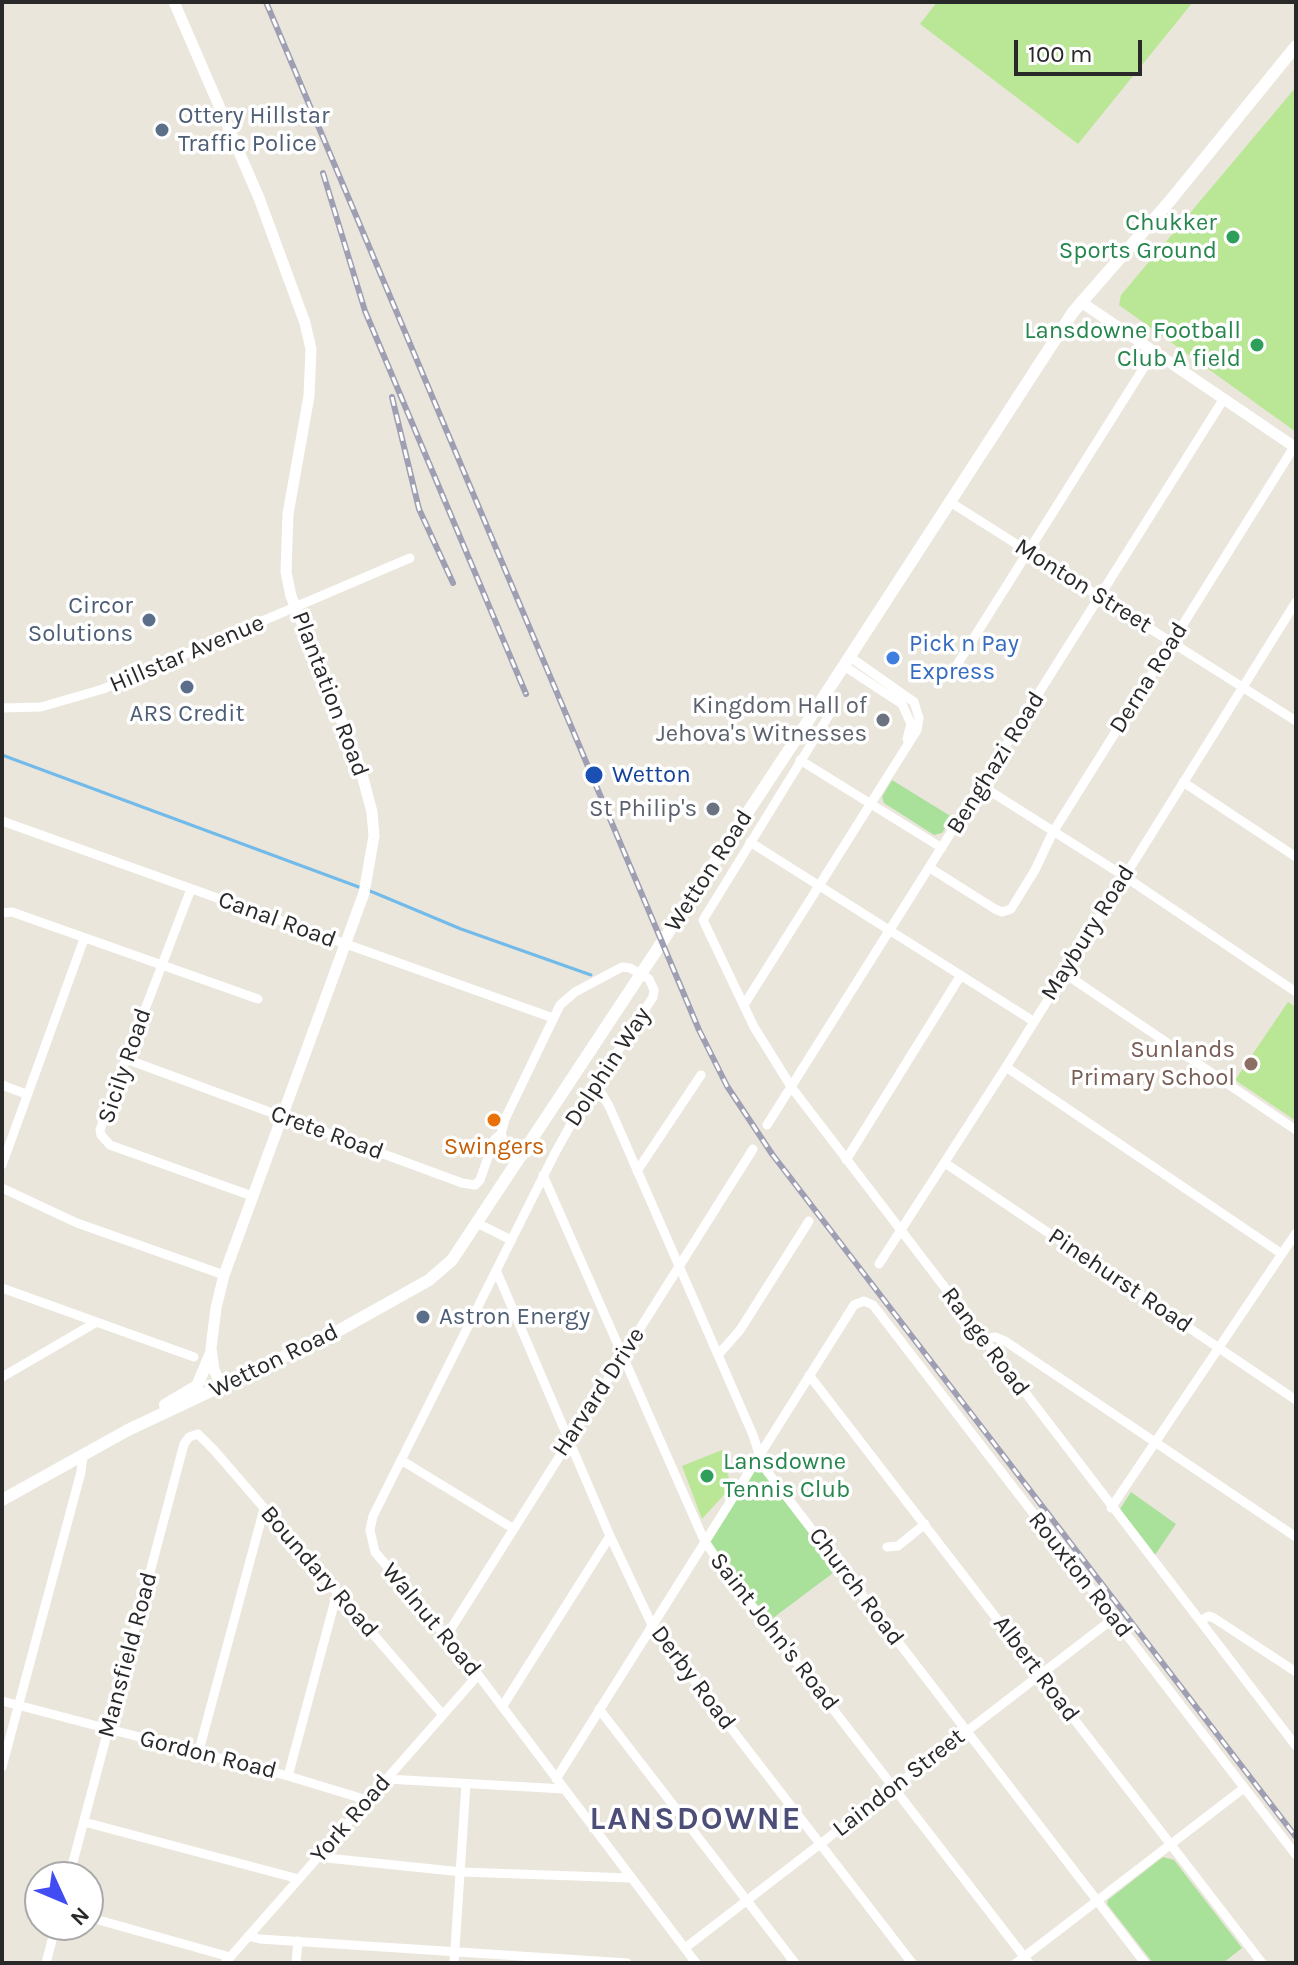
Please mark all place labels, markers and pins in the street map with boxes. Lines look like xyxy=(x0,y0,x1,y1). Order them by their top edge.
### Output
place label: Ottery Hillstar Traffic Police xyxy=(178,102,330,158)
marker: Ottery Hillstar Traffic Police xyxy=(153,121,171,139)
place label: Chukker Sports Ground xyxy=(1059,209,1217,265)
marker: Chukker Sports Ground xyxy=(1224,228,1242,246)
place label: Lansdowne Football Club A field xyxy=(1024,317,1241,373)
marker: Lansdowne Football Club A field xyxy=(1248,336,1266,354)
place label: Circor Solutions xyxy=(28,592,133,648)
marker: Circor Solutions xyxy=(140,611,158,629)
place label: Pick n Pay Express xyxy=(909,630,1019,686)
marker: Pick n Pay Express xyxy=(884,649,902,667)
marker: ARS Credit xyxy=(178,678,196,696)
place label: Kingdom Hall of Jehova's Witnesses xyxy=(656,692,867,748)
place label: ARS Credit xyxy=(130,700,244,728)
marker: Kingdom Hall of Jehova's Witnesses xyxy=(874,711,892,729)
place label: Wetton xyxy=(612,761,691,789)
marker: Wetton xyxy=(583,764,605,786)
place label: St Philip's xyxy=(589,795,697,823)
marker: St Philip's xyxy=(704,800,722,818)
place label: Sunlands Primary School xyxy=(1070,1036,1235,1092)
marker: Sunlands Primary School xyxy=(1242,1055,1260,1073)
marker: Swingers xyxy=(485,1111,503,1129)
place label: Swingers xyxy=(444,1133,544,1161)
place label: Astron Energy xyxy=(439,1303,590,1331)
marker: Astron Energy xyxy=(414,1308,432,1326)
place label: Lansdowne Tennis Club xyxy=(723,1448,850,1504)
marker: Lansdowne Tennis Club xyxy=(698,1467,716,1485)

